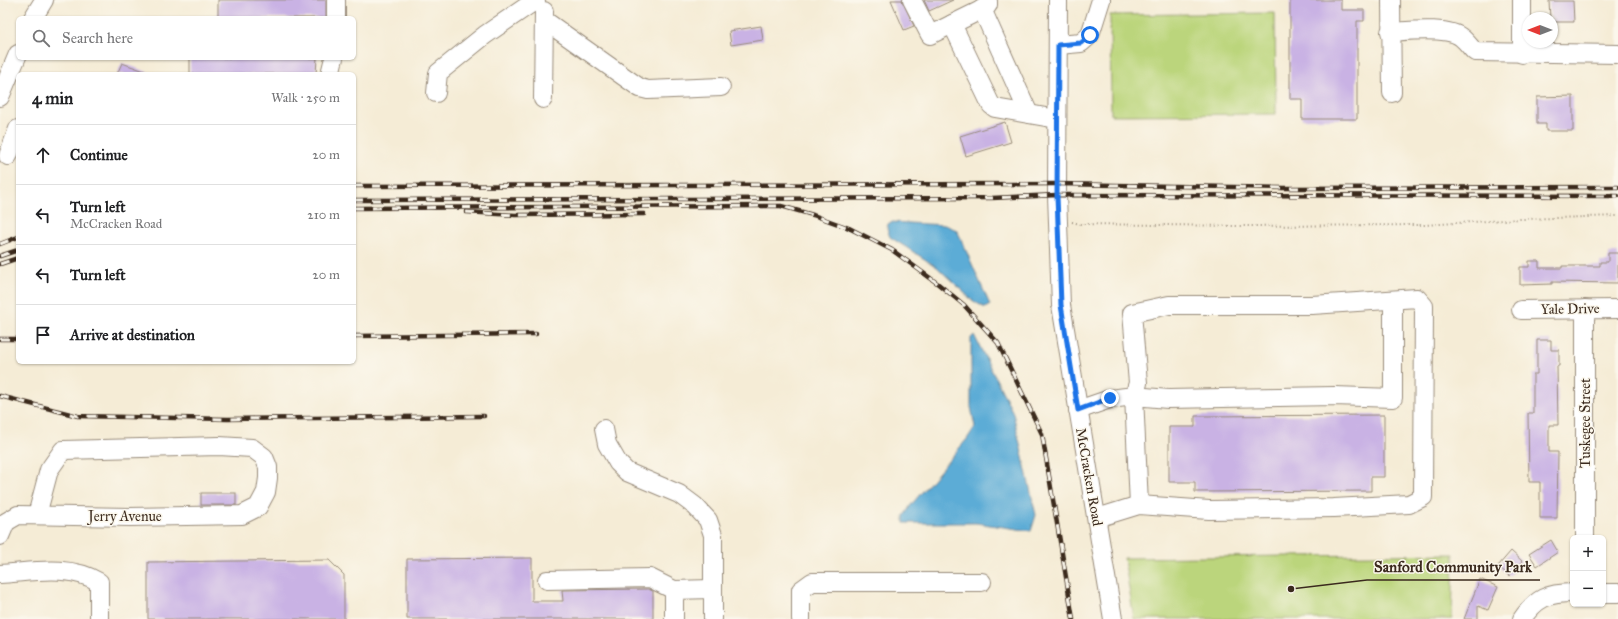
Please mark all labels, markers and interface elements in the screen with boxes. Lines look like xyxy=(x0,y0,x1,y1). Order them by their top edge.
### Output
north arrow xyxy=(1522,12,1558,48)
search box xyxy=(16,16,356,60)
route start xyxy=(1081,26,1099,44)
icon: search xyxy=(30,27,52,49)
text: Search here xyxy=(62,29,133,47)
text: 4 min xyxy=(32,88,73,109)
text: Walk · 250 m xyxy=(271,90,340,106)
icon: ahead xyxy=(32,144,54,166)
text: Continue xyxy=(70,146,128,164)
text: 20 m xyxy=(312,147,340,163)
text: Turn left xyxy=(70,198,126,216)
icon: left xyxy=(32,204,54,226)
text: 210 m xyxy=(307,207,340,223)
text: McCracken Road xyxy=(70,216,162,232)
icon: left xyxy=(32,264,54,286)
text: Turn left xyxy=(70,266,126,284)
text: 20 m xyxy=(312,267,340,283)
street label: Yale Drive xyxy=(1540,300,1600,318)
icon: arrive xyxy=(32,324,54,346)
text: Arrive at destination xyxy=(70,326,195,344)
street label: Tuskegee Street xyxy=(1577,378,1594,468)
route end xyxy=(1101,389,1119,407)
street label: McCracken Road xyxy=(1072,427,1106,527)
street label: Jerry Avenue xyxy=(86,508,162,526)
map controls xyxy=(1570,535,1606,607)
button: + xyxy=(1570,535,1606,571)
callout: Sanford Community Park xyxy=(1367,553,1540,580)
text: Sanford Community Park xyxy=(1374,558,1533,577)
button: − xyxy=(1570,571,1606,607)

